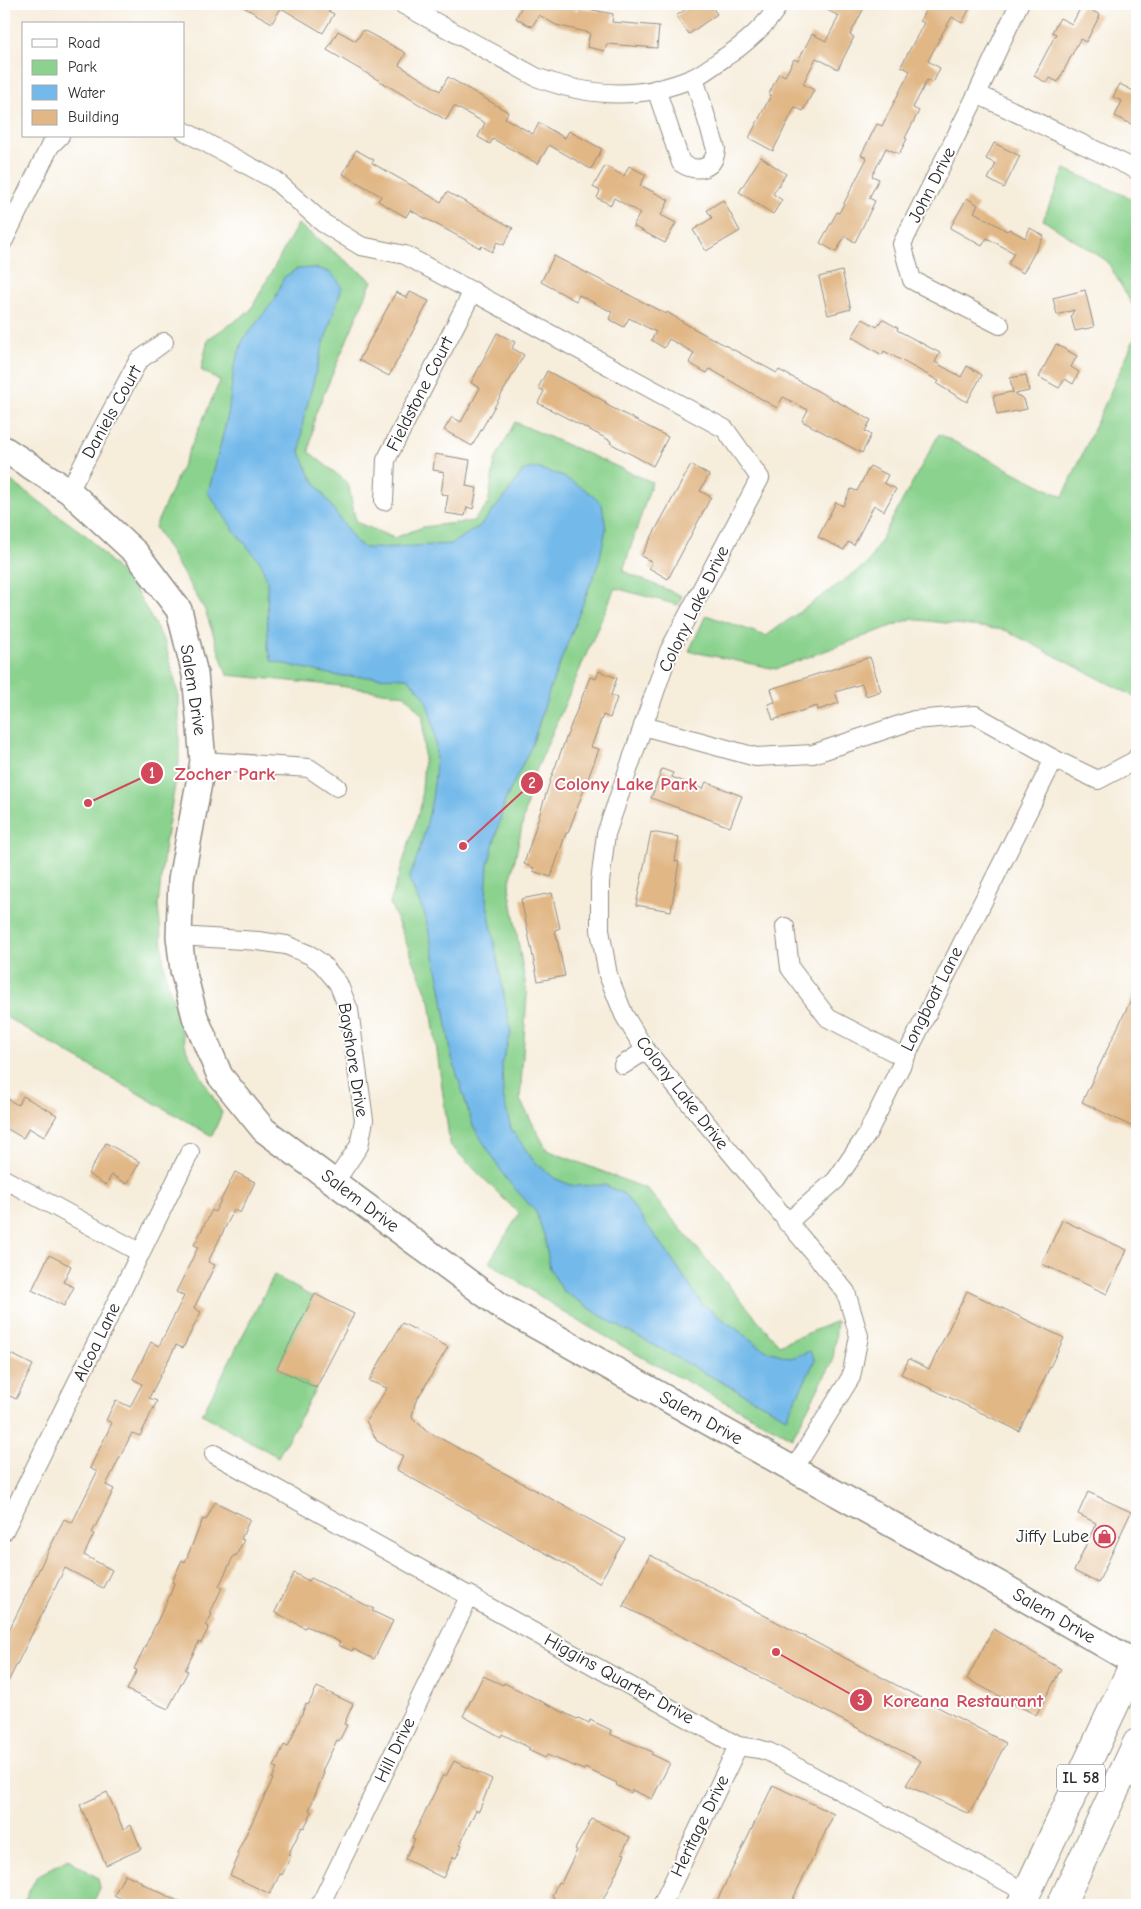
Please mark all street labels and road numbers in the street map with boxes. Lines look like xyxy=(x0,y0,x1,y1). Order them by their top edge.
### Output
street label: John Drive xyxy=(904,144,960,226)
street label: Fieldstone Court xyxy=(382,332,458,455)
street label: Daniels Court xyxy=(78,361,147,462)
street label: Colony Lake Drive xyxy=(654,542,734,676)
street label: Salem Drive xyxy=(175,643,211,737)
street label: Longboat Lane xyxy=(897,943,967,1055)
street label: Bayshore Drive xyxy=(334,1001,372,1119)
street label: Colony Lake Drive xyxy=(631,1032,733,1154)
street label: Salem Drive xyxy=(317,1165,403,1237)
street label: Alcoa Lane xyxy=(69,1299,125,1385)
street label: Salem Drive xyxy=(656,1387,746,1449)
street label: Salem Drive xyxy=(1009,1584,1099,1648)
street label: Higgins Quarter Drive xyxy=(541,1629,697,1729)
street label: Hill Drive xyxy=(370,1714,420,1786)
road number: IL 58 xyxy=(1057,1765,1105,1792)
street label: Heritage Drive xyxy=(666,1772,734,1880)

